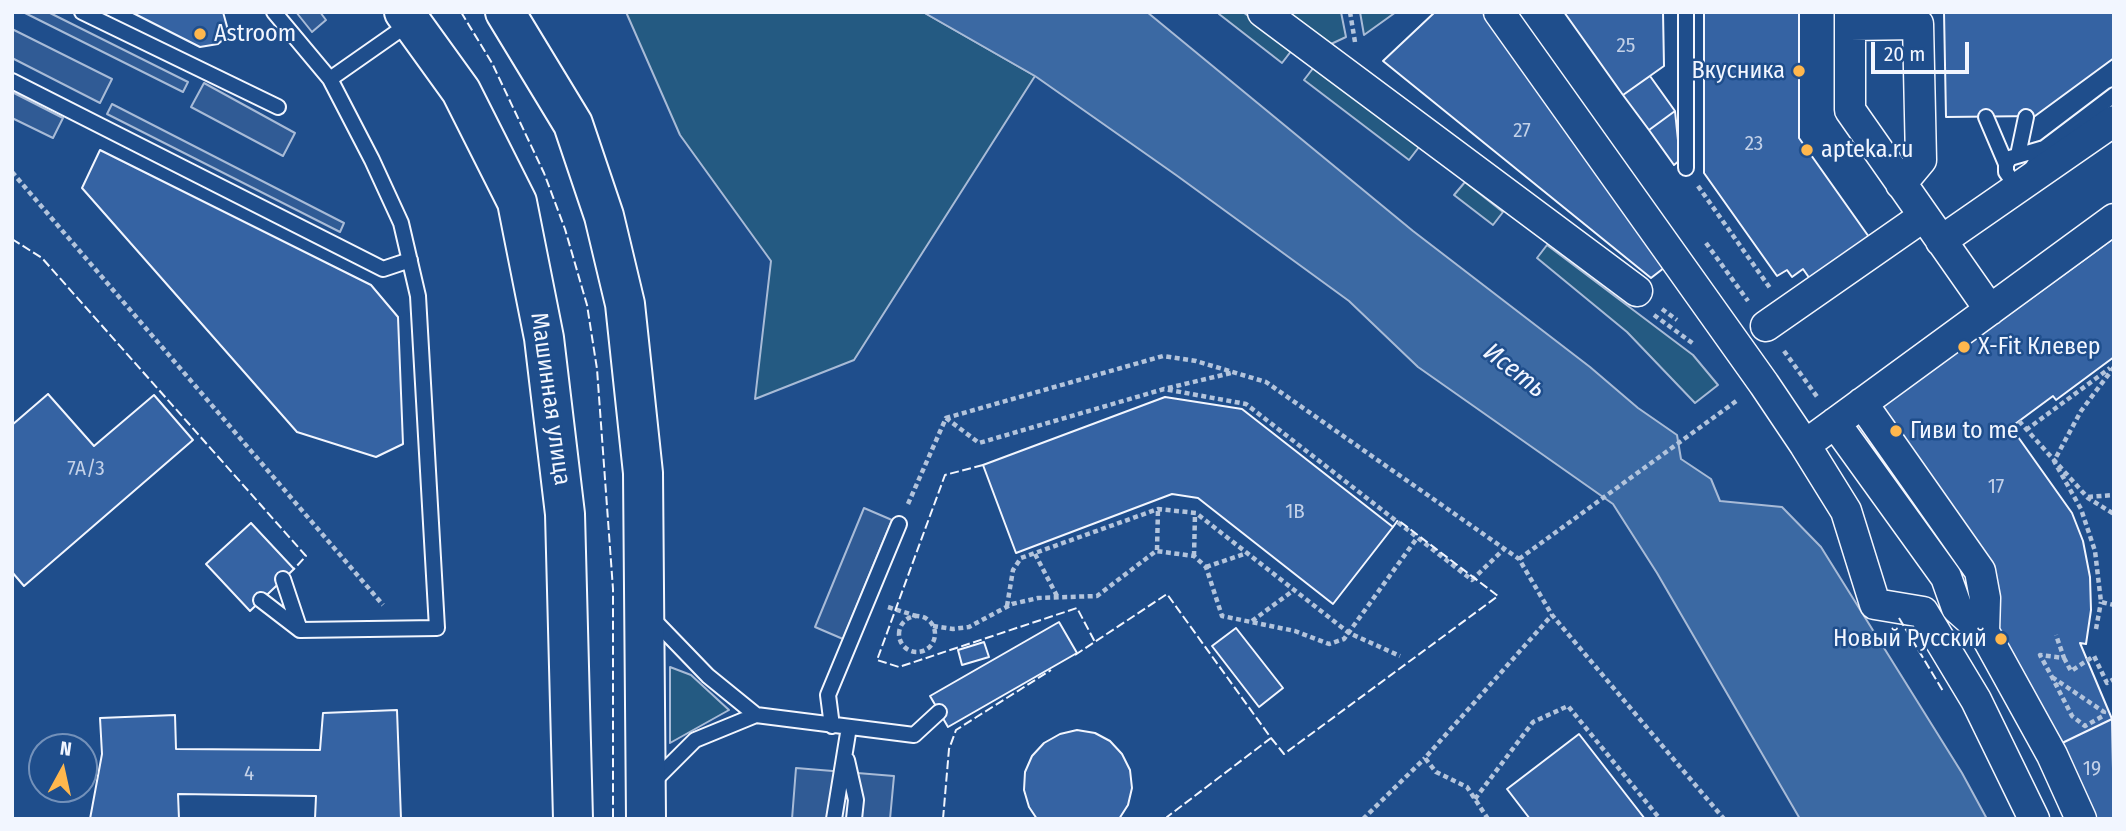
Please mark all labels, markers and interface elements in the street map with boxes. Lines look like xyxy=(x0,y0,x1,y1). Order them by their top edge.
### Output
place label: Astroom xyxy=(214,20,296,48)
marker: Astroom xyxy=(192,26,208,42)
scale bar xyxy=(1874,28,1972,72)
house number: 25 xyxy=(1617,33,1635,59)
text: 20 m xyxy=(1884,41,1925,67)
place label: Вкусника xyxy=(1691,57,1785,85)
marker: Вкусника xyxy=(1791,63,1807,79)
house number: 27 xyxy=(1513,118,1531,144)
house number: 23 xyxy=(1745,131,1763,157)
place label: apteka.ru xyxy=(1821,136,1913,164)
marker: apteka.ru xyxy=(1799,142,1815,158)
street label: Машинная улица xyxy=(524,311,576,487)
place label: X-Fit Клевер xyxy=(1978,333,2101,361)
water label: Исеть xyxy=(1477,337,1551,405)
marker: X-Fit Клевер xyxy=(1956,339,1972,355)
place label: Гиви to me xyxy=(1910,417,2019,445)
marker: Гиви to me xyxy=(1888,423,1904,439)
house number: 7А/3 xyxy=(67,456,105,482)
house number: 17 xyxy=(1988,474,2004,500)
house number: 1В xyxy=(1285,499,1305,525)
place label: Новый Русский xyxy=(1833,625,1987,653)
marker: Новый Русский xyxy=(1993,631,2009,647)
north arrow xyxy=(28,733,98,803)
text: N xyxy=(58,737,73,761)
house number: 19 xyxy=(2083,756,2101,782)
house number: 4 xyxy=(244,761,254,787)

